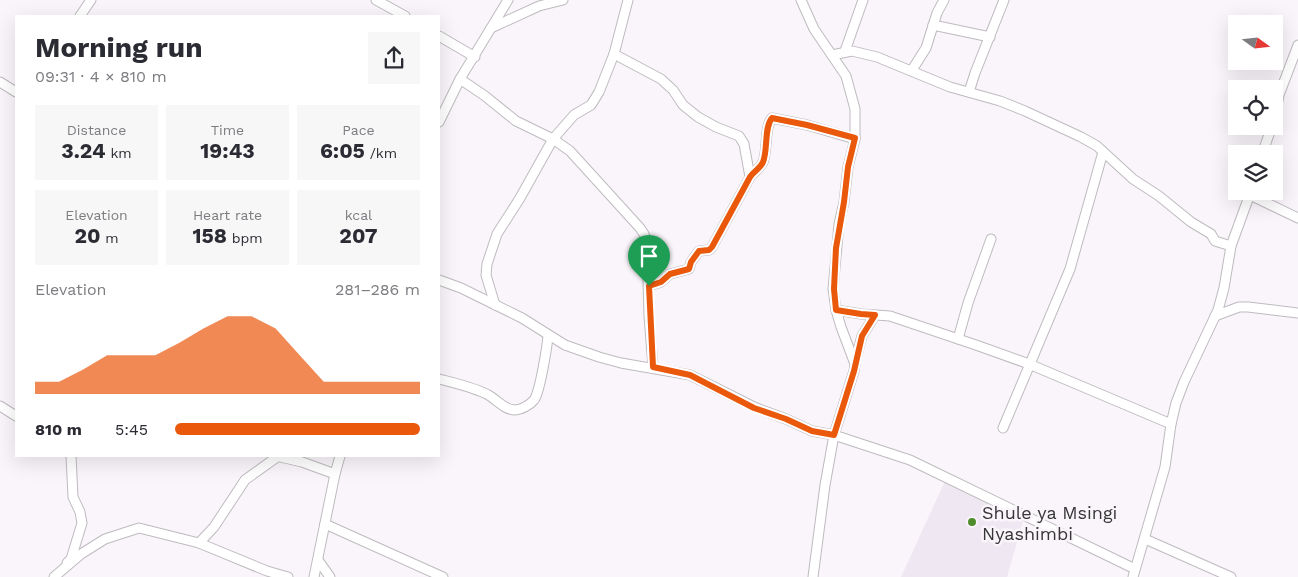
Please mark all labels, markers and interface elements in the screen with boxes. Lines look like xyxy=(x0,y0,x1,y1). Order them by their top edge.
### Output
north arrow xyxy=(1228,15,1282,70)
map controls xyxy=(1228,15,1283,200)
text: Morning run xyxy=(35,31,203,64)
button: share xyxy=(368,32,420,84)
text: 09:31 · 4 × 810 m xyxy=(35,67,167,86)
button: locate xyxy=(1228,80,1283,135)
text: Distance xyxy=(67,122,126,138)
text: Time xyxy=(211,122,244,138)
text: Pace xyxy=(342,122,375,138)
text: 3.24 xyxy=(61,138,106,163)
text: 19:43 xyxy=(200,138,255,163)
text: 6:05 xyxy=(320,138,365,163)
text: km xyxy=(106,145,132,161)
text: /km xyxy=(365,145,397,161)
button: layers xyxy=(1228,145,1283,200)
text: Elevation xyxy=(65,207,128,223)
text: Heart rate xyxy=(193,207,262,223)
text: kcal xyxy=(345,207,372,223)
text: 20 xyxy=(74,223,100,248)
text: 158 xyxy=(192,223,227,248)
text: 207 xyxy=(339,223,378,248)
text: m xyxy=(100,230,119,246)
text: bpm xyxy=(227,230,263,246)
pin xyxy=(628,235,670,286)
icon: arrive xyxy=(635,242,663,270)
text: Elevation xyxy=(35,280,106,299)
text: 281–286 m xyxy=(335,280,420,299)
text: 810 m xyxy=(35,420,82,439)
text: 5:45 xyxy=(115,420,148,439)
place label: Shule ya Msingi Nyashimbi xyxy=(982,502,1117,544)
marker: Shule ya Msingi Nyashimbi xyxy=(966,516,978,528)

